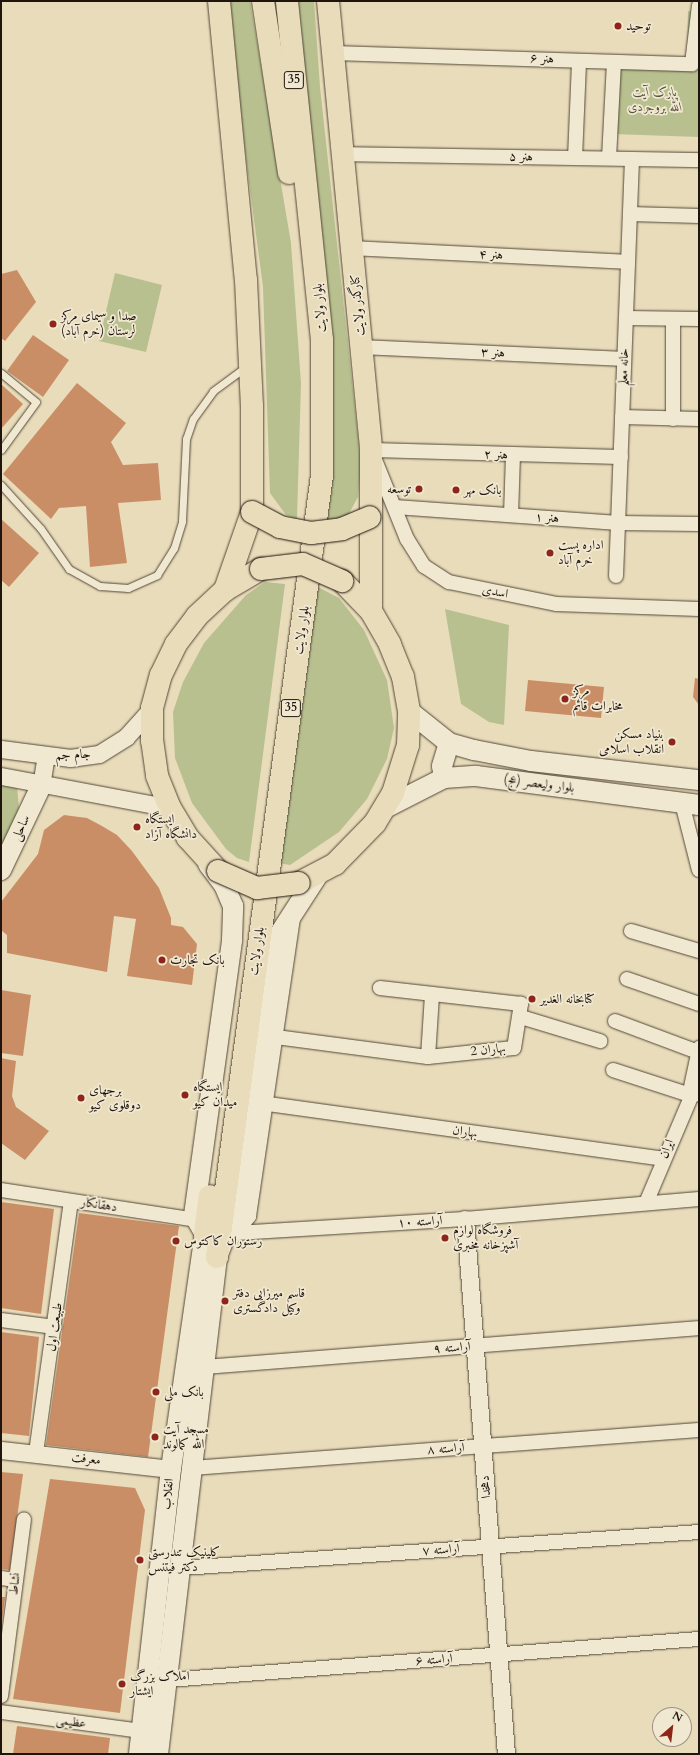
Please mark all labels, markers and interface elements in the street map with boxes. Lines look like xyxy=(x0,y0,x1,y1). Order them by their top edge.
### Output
place label: توحید xyxy=(626,18,651,34)
marker: توحید xyxy=(613,21,623,31)
street label: هنر ۶ xyxy=(530,51,554,67)
road number: 35 xyxy=(283,70,305,90)
park label: پارک آیت الله بروجردی xyxy=(628,85,682,116)
street label: هنر ۵ xyxy=(509,149,533,165)
street label: هنر ۴ xyxy=(479,247,503,263)
street label: کنارگذر ولایت xyxy=(348,274,368,336)
street label: بلوار ولایت xyxy=(310,283,330,333)
place label: صدا و سیمای مرکز لرستان (خرم آباد) xyxy=(61,309,137,340)
marker: صدا و سیمای مرکز لرستان (خرم آباد) xyxy=(48,319,58,329)
street label: هنر ۳ xyxy=(481,345,505,361)
street label: خانه معلم xyxy=(616,348,632,386)
street label: هنر ۲ xyxy=(484,447,508,463)
place label: توسعه xyxy=(387,481,411,497)
place label: بانک مهر xyxy=(464,482,501,498)
marker: توسعه xyxy=(414,484,424,494)
marker: بانک مهر xyxy=(451,485,461,495)
street label: هنر ۱ xyxy=(534,509,560,527)
place label: اداره پست خرم آباد xyxy=(558,538,604,569)
marker: اداره پست خرم آباد xyxy=(545,548,555,558)
street label: اسدی xyxy=(481,582,509,602)
street label: بلوار ولایت xyxy=(291,605,313,655)
place label: مرکز مخابرات قائم xyxy=(573,684,623,715)
marker: مرکز مخابرات قائم xyxy=(560,694,570,704)
road number: 35 xyxy=(280,698,302,718)
place label: بنیاد مسکن انقلاب اسلامی xyxy=(599,727,664,758)
marker: بنیاد مسکن انقلاب اسلامی xyxy=(667,737,677,747)
street label: جام جم xyxy=(55,746,91,764)
street label: بلوار ولیعصر (عج) xyxy=(503,772,575,796)
place label: ایستگاه دانشگاه آزاد xyxy=(145,812,197,843)
street label: ساحلی xyxy=(8,813,34,843)
marker: ایستگاه دانشگاه آزاد xyxy=(132,822,142,832)
street label: بلوار ولایت xyxy=(246,926,268,976)
place label: بانک تجارت xyxy=(170,952,225,968)
marker: بانک تجارت xyxy=(157,955,167,965)
place label: کتابخانه الغدیر xyxy=(540,991,595,1007)
marker: کتابخانه الغدیر xyxy=(527,994,537,1004)
street label: بهاران 2 xyxy=(470,1040,506,1060)
place label: ایستگاه میدان کیو xyxy=(193,1080,237,1111)
place label: برجهای دوقلوی کیو xyxy=(89,1083,141,1114)
marker: ایستگاه میدان کیو xyxy=(180,1090,190,1100)
marker: برجهای دوقلوی کیو xyxy=(76,1093,86,1103)
street label: بهاران xyxy=(451,1123,479,1141)
street label: ایران xyxy=(656,1137,678,1161)
street label: دهقانکار xyxy=(80,1194,118,1216)
street label: آراسته ۱۰ xyxy=(397,1213,443,1231)
place label: فروشگاه لوازم آشپزخانه مخبری xyxy=(453,1223,518,1254)
place label: رستوران کاکتوس xyxy=(184,1233,262,1249)
marker: فروشگاه لوازم آشپزخانه مخبری xyxy=(440,1233,450,1243)
marker: رستوران کاکتوس xyxy=(171,1236,181,1246)
place label: قاسم میرزایی دفتر وکیل دادگستری xyxy=(233,1286,305,1317)
marker: قاسم میرزایی دفتر وکیل دادگستری xyxy=(220,1296,230,1306)
street label: طبیعت اول xyxy=(44,1302,66,1352)
street label: آراسته ۹ xyxy=(433,1339,471,1357)
place label: بانک ملی xyxy=(164,1384,204,1400)
marker: بانک ملی xyxy=(151,1387,161,1397)
place label: مسجد آیت الله کمالوند xyxy=(163,1422,209,1453)
marker: مسجد آیت الله کمالوند xyxy=(150,1432,160,1442)
street label: آراسته ۸ xyxy=(427,1440,465,1458)
street label: معرفت xyxy=(70,1449,102,1469)
street label: دهخدا xyxy=(477,1475,495,1499)
street label: انقلاب xyxy=(159,1478,177,1510)
street label: آراسته ۷ xyxy=(422,1541,460,1559)
place label: کلینیک تندرستی دکتر فیتنس xyxy=(148,1545,220,1576)
marker: کلینیک تندرستی دکتر فیتنس xyxy=(135,1555,145,1565)
street label: نشاط xyxy=(6,1572,24,1596)
street label: آراسته ۶ xyxy=(415,1651,453,1669)
place label: املاک بزرگ ایشتار xyxy=(130,1669,189,1700)
marker: املاک بزرگ ایشتار xyxy=(117,1679,127,1689)
north arrow xyxy=(652,1707,692,1747)
text: N xyxy=(670,1708,685,1726)
street label: عظیمی xyxy=(55,1712,87,1732)

